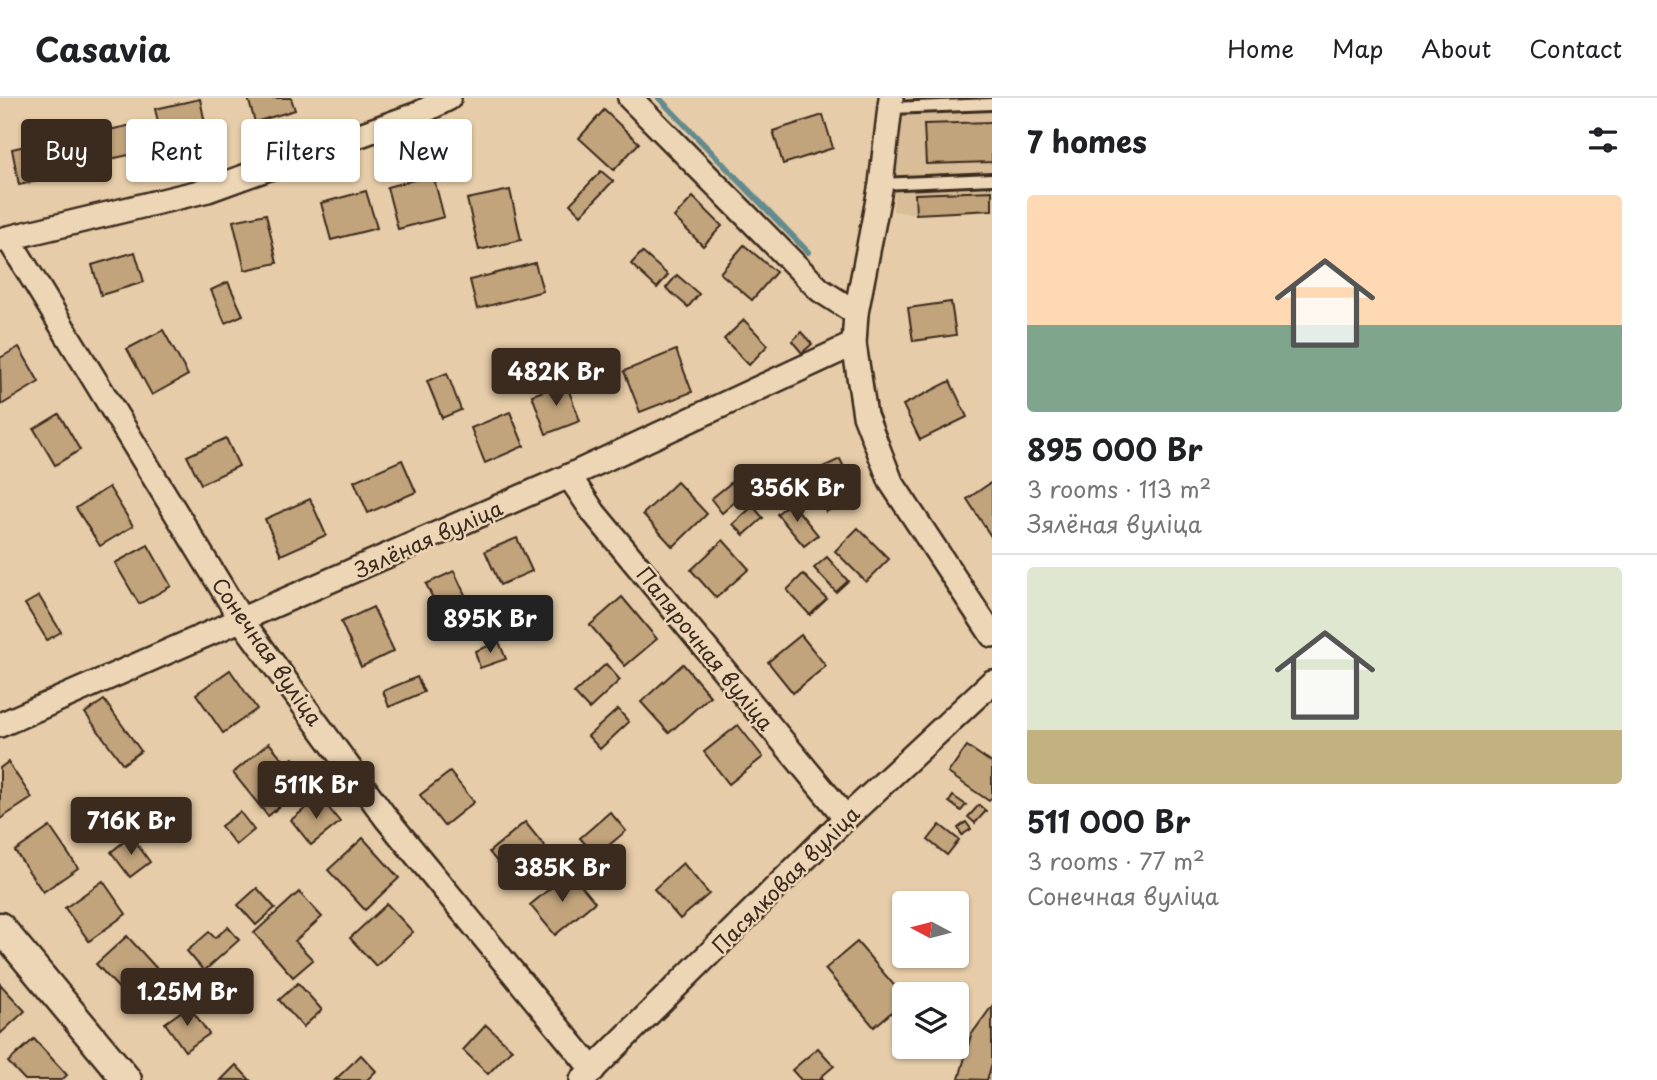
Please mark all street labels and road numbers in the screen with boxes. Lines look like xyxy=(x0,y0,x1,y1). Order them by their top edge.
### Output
street label: Зялёная вуліца xyxy=(349,491,508,585)
street label: Папярочная вуліца xyxy=(630,559,782,737)
street label: Сонечная вуліца xyxy=(205,570,331,732)
street label: Пасялковая вуліца xyxy=(704,798,866,960)

